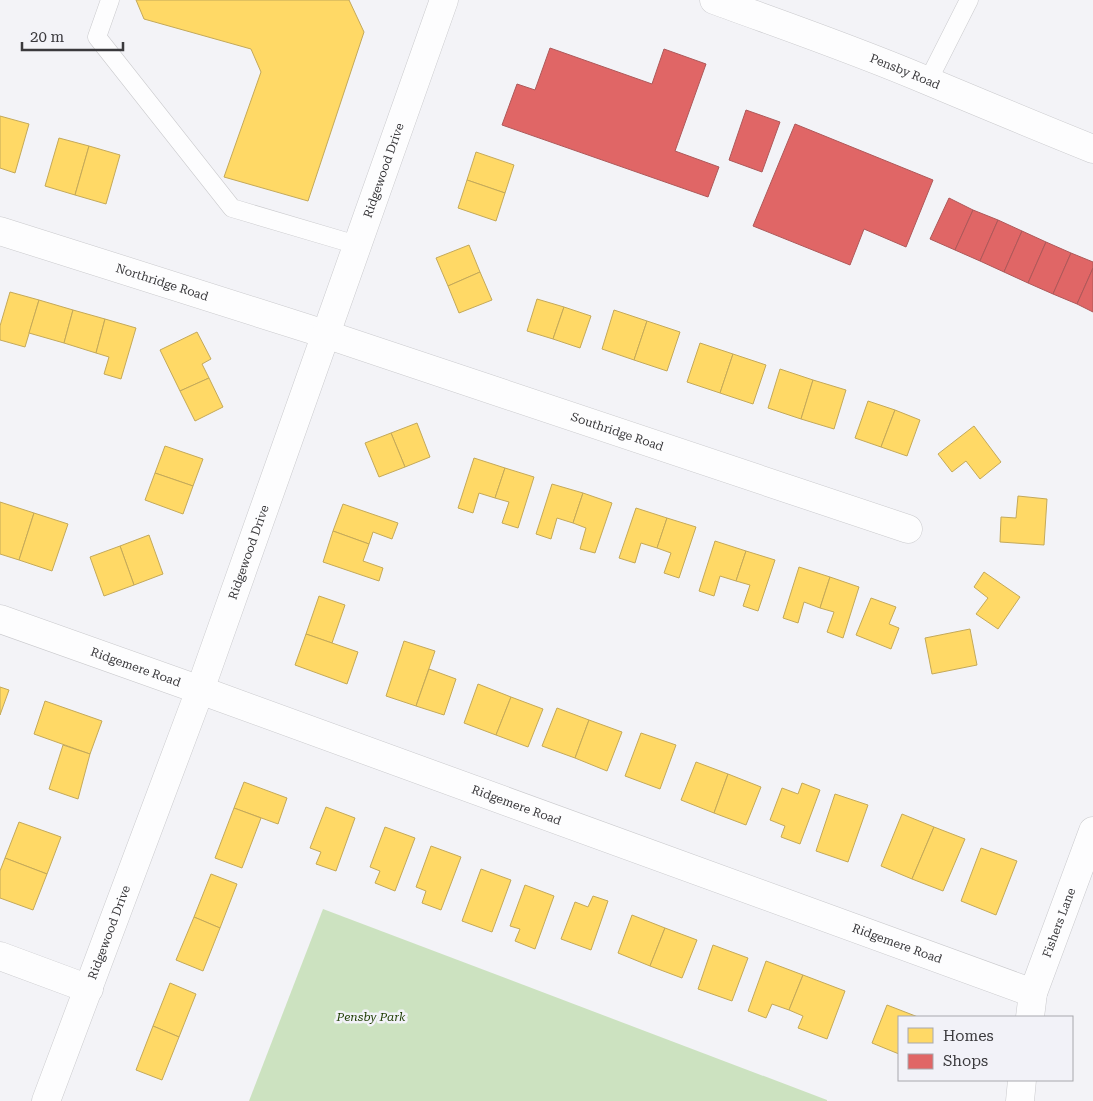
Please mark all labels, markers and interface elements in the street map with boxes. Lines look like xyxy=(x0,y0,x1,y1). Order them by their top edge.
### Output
scale bar xyxy=(22,20,124,52)
text: 20 m xyxy=(30,28,65,46)
street label: Pensby Road xyxy=(868,51,943,92)
street label: Ridgewood Drive xyxy=(361,121,407,220)
street label: Northridge Road xyxy=(114,261,210,304)
street label: Southridge Road xyxy=(569,410,666,454)
street label: Ridgewood Drive xyxy=(226,503,272,601)
street label: Ridgemere Road xyxy=(89,645,183,690)
street label: Ridgemere Road xyxy=(470,782,564,828)
street label: Ridgewood Drive xyxy=(85,883,133,981)
street label: Fishers Lane xyxy=(1040,886,1078,960)
street label: Ridgemere Road xyxy=(850,921,944,966)
park label: Pensby Park xyxy=(336,1010,406,1024)
legend xyxy=(898,1016,1073,1081)
text: Homes xyxy=(943,1027,994,1045)
text: Shops xyxy=(943,1052,988,1070)

